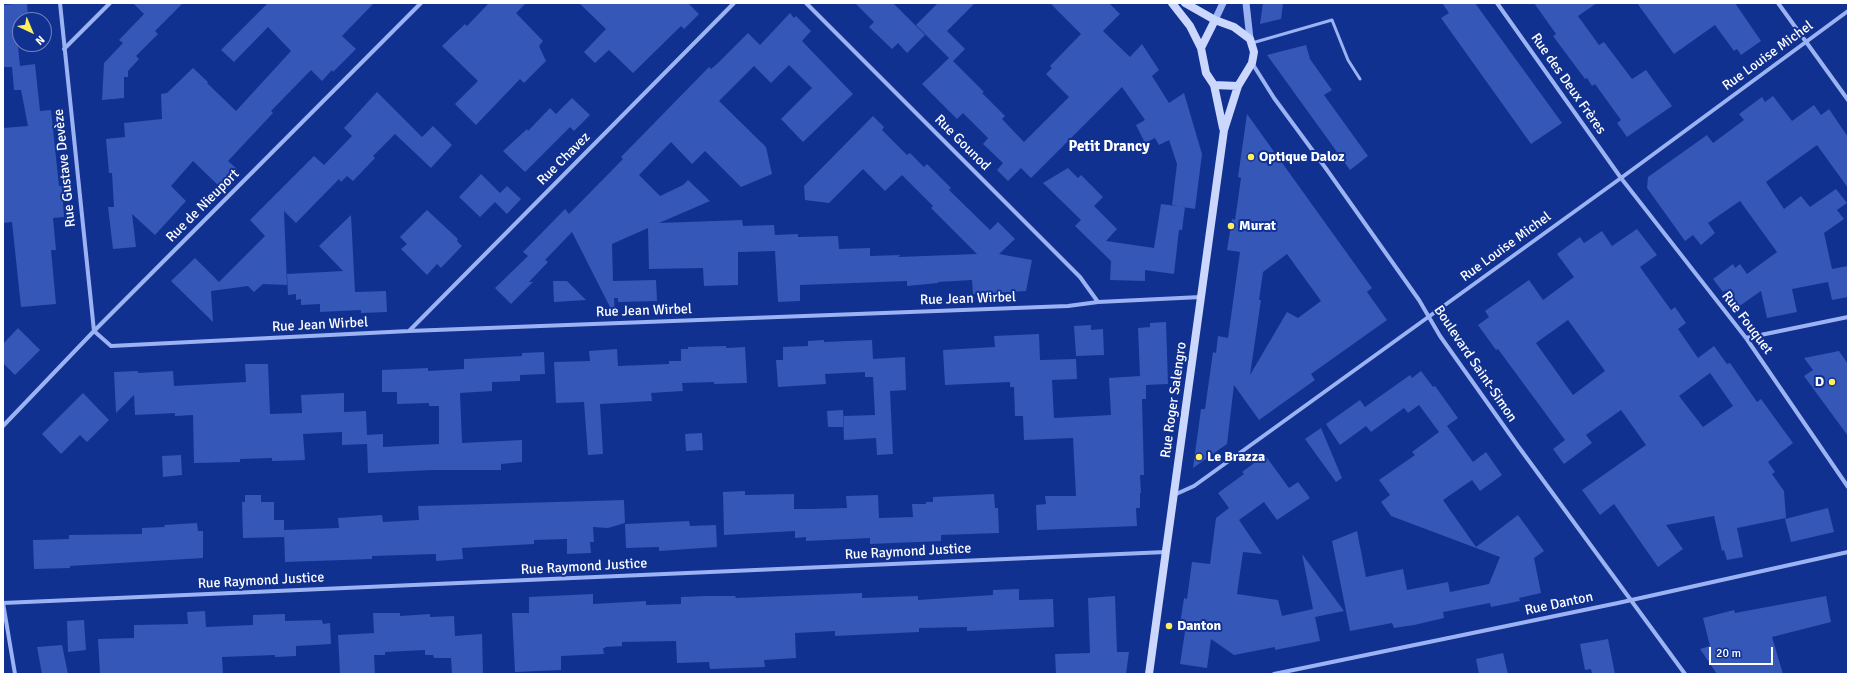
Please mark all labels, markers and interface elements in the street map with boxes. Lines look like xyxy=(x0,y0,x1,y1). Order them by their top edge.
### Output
north arrow xyxy=(12,12,52,52)
street label: Rue Louise Michel xyxy=(1719,17,1817,95)
street label: Rue des Deux Frères xyxy=(1527,30,1609,138)
text: N xyxy=(33,33,47,48)
street label: Rue Gustave Devèze xyxy=(50,108,80,228)
street label: Rue Gounod xyxy=(931,112,993,174)
street label: Rue Chavez xyxy=(534,129,594,189)
district label: Petit Drancy xyxy=(1068,138,1150,156)
place label: Optique Daloz xyxy=(1259,149,1345,165)
marker: Optique Daloz xyxy=(1246,152,1256,162)
street label: Rue de Nieuport xyxy=(163,166,243,246)
street label: Rue Louise Michel xyxy=(1457,208,1555,286)
place label: Murat xyxy=(1239,218,1276,234)
marker: Murat xyxy=(1226,221,1236,231)
street label: Rue Fouquet xyxy=(1718,288,1776,358)
street label: Rue Jean Wirbel xyxy=(920,289,1016,309)
street label: Rue Jean Wirbel xyxy=(596,301,692,321)
street label: Boulevard Saint-Simon xyxy=(1430,303,1520,425)
street label: Rue Jean Wirbel xyxy=(271,314,369,336)
street label: Rue Roger Salengro xyxy=(1158,341,1190,459)
place label: D xyxy=(1815,374,1824,390)
marker: D xyxy=(1827,377,1837,387)
place label: Le Brazza xyxy=(1207,449,1265,465)
marker: Le Brazza xyxy=(1194,452,1204,462)
street label: Rue Raymond Justice xyxy=(844,540,972,564)
street label: Rue Raymond Justice xyxy=(520,555,648,579)
street label: Rue Raymond Justice xyxy=(197,569,325,593)
street label: Rue Danton xyxy=(1523,589,1595,619)
place label: Danton xyxy=(1177,618,1221,634)
marker: Danton xyxy=(1164,621,1174,631)
scale bar xyxy=(1711,639,1775,665)
text: 20 m xyxy=(1716,646,1741,661)

